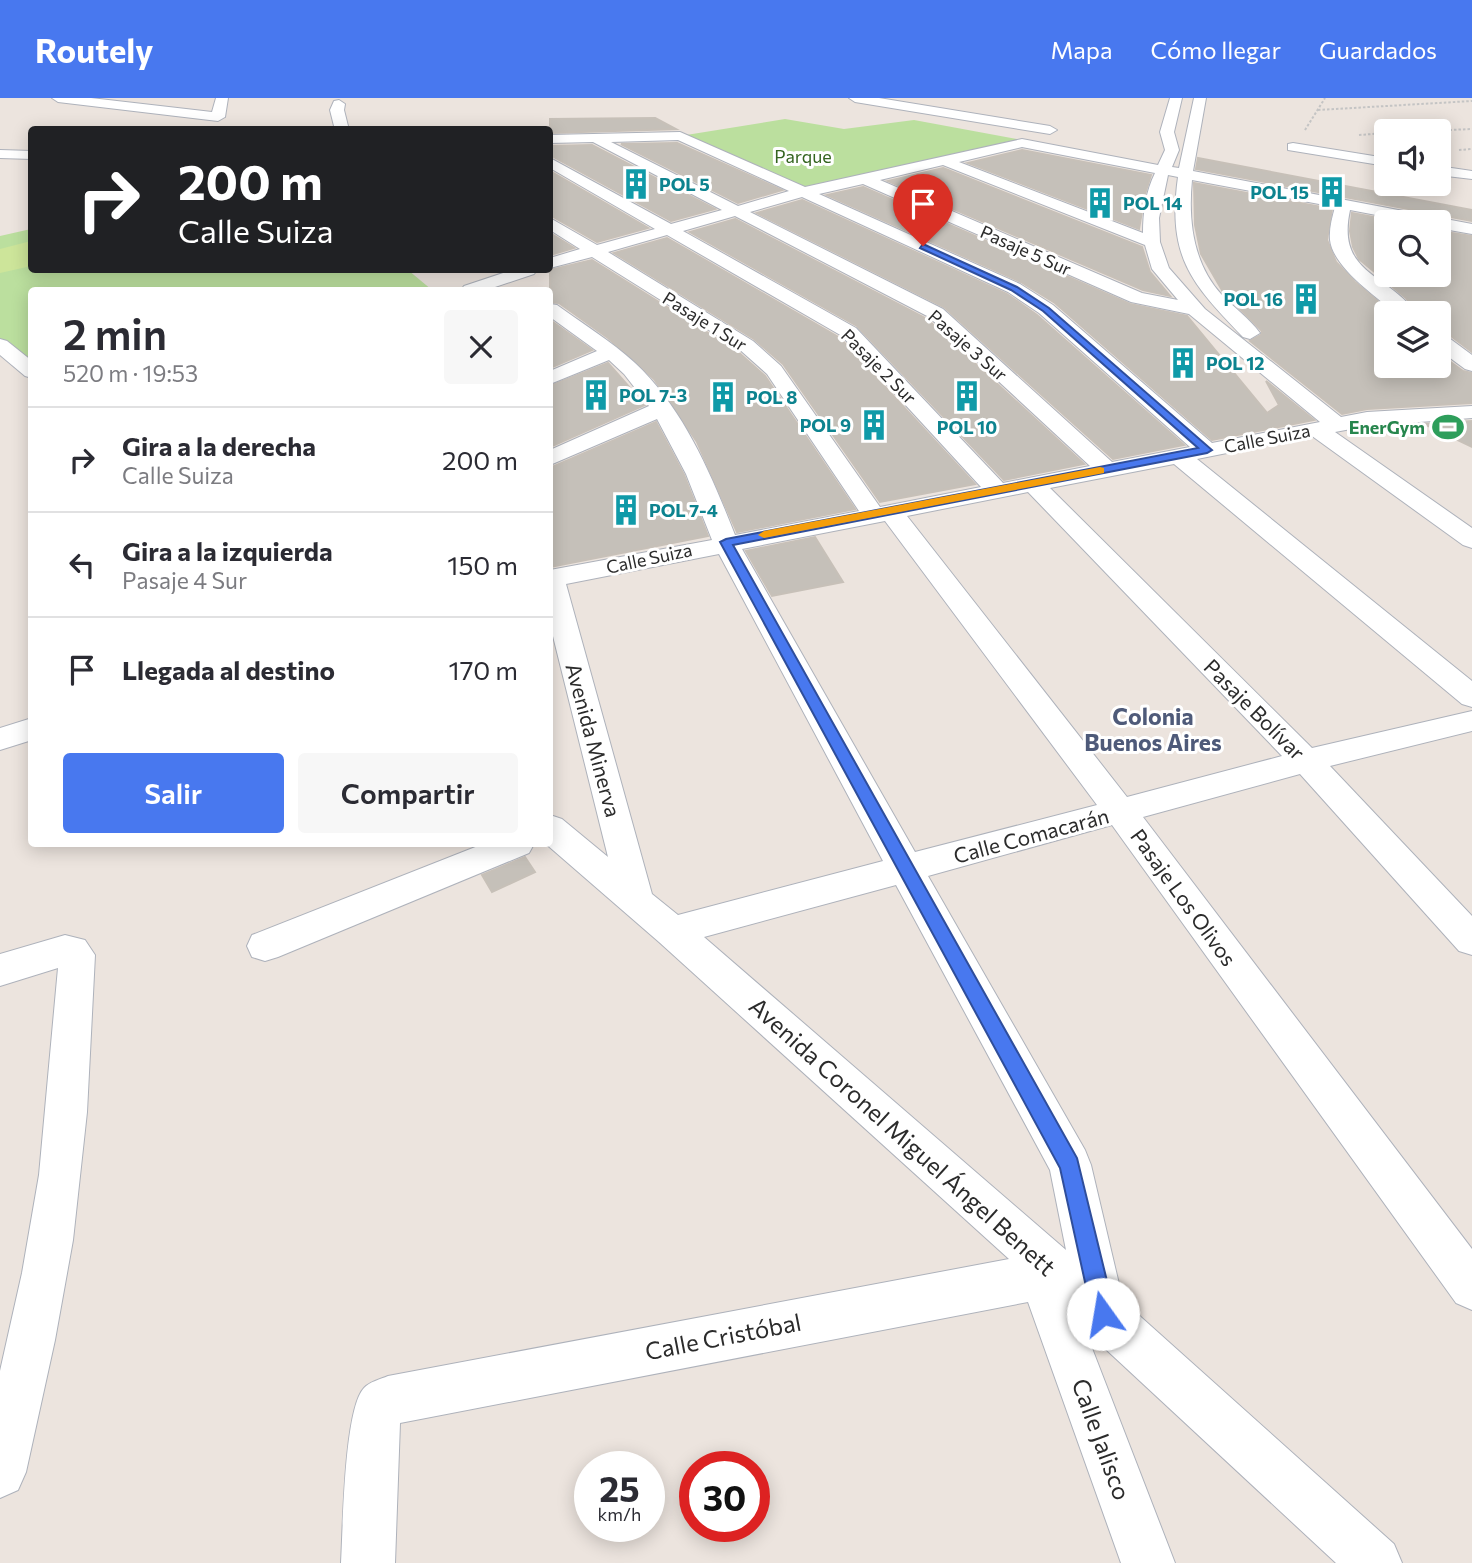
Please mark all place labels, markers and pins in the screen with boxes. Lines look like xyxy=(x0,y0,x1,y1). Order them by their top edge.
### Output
building icon: POL 5 xyxy=(619,167,653,201)
place label: POL 5 xyxy=(659,173,710,195)
pin xyxy=(893,174,953,246)
building icon: POL 15 xyxy=(1315,175,1349,209)
place label: POL 15 xyxy=(1250,181,1309,203)
building icon: POL 14 xyxy=(1083,186,1117,220)
place label: POL 14 xyxy=(1123,192,1182,214)
building icon: POL 16 xyxy=(1289,282,1323,316)
place label: POL 16 xyxy=(1224,288,1283,310)
building icon: POL 12 xyxy=(1166,346,1200,380)
place label: POL 12 xyxy=(1206,352,1265,374)
building icon: POL 7-3 xyxy=(579,378,613,412)
building icon: POL 10 xyxy=(950,379,984,413)
building icon: POL 8 xyxy=(706,380,740,414)
place label: POL 7-3 xyxy=(619,384,687,406)
place label: POL 8 xyxy=(746,386,797,408)
building icon: POL 9 xyxy=(857,408,891,442)
sports icon: EnerGym xyxy=(1431,410,1465,444)
place label: POL 9 xyxy=(800,414,851,436)
place label: POL 10 xyxy=(937,416,997,438)
place label: EnerGym xyxy=(1349,416,1425,438)
building icon: POL 7-4 xyxy=(609,493,643,527)
place label: POL 7-4 xyxy=(649,499,718,521)

